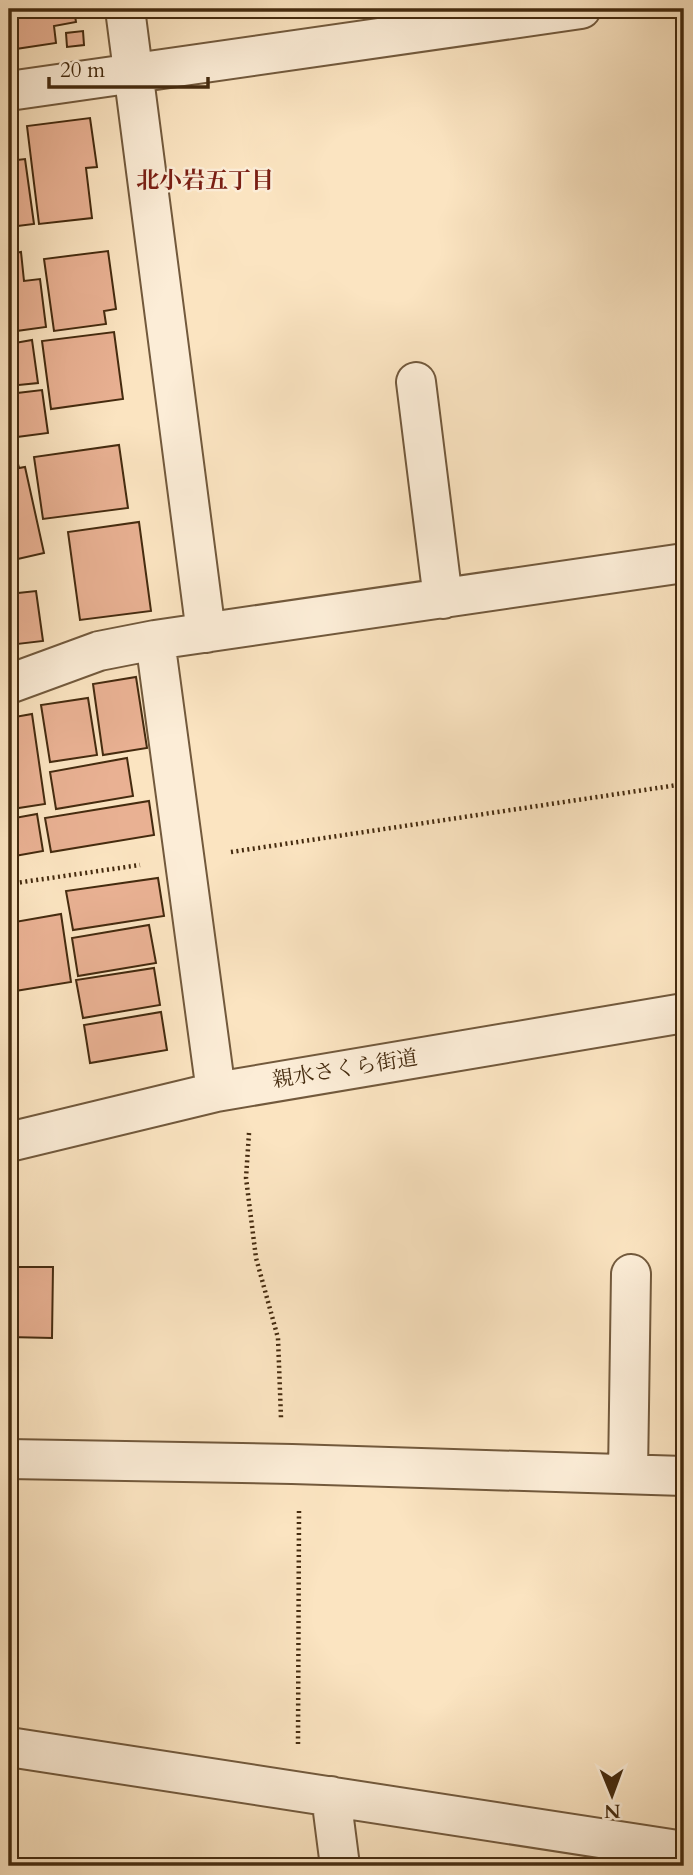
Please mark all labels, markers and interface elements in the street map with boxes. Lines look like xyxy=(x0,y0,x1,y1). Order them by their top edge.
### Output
scale bar xyxy=(49,46,208,90)
text: 20 m xyxy=(60,56,105,85)
district label: 北小岩五丁目 xyxy=(136,165,274,196)
street label: 親水さくら街道 xyxy=(270,1043,420,1095)
north arrow xyxy=(578,1759,648,1829)
text: N xyxy=(603,1798,621,1824)

